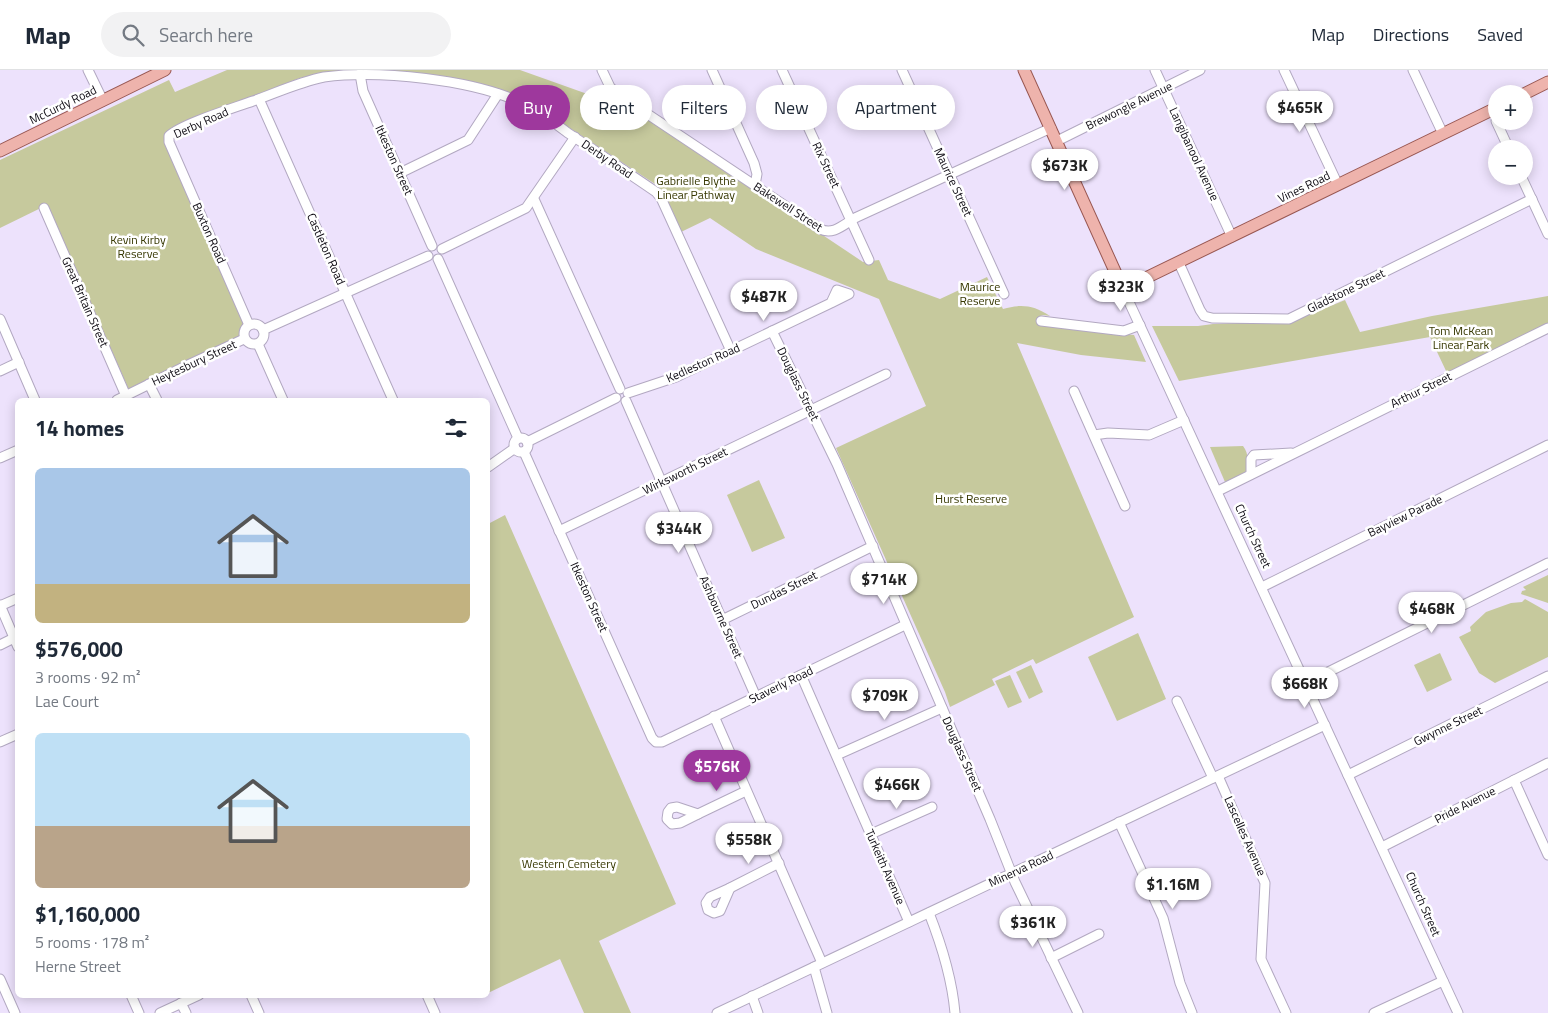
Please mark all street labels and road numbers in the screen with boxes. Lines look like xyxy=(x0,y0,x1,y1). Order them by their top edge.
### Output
street label: Brewongle Avenue xyxy=(1082,76,1175,135)
street label: McCurdy Road xyxy=(26,80,100,129)
street label: Derby Road xyxy=(170,102,231,143)
street label: Langibanool Avenue xyxy=(1164,104,1224,204)
street label: Itkeston Street xyxy=(371,122,419,199)
street label: Derby Road xyxy=(578,134,637,183)
street label: Rix Street xyxy=(807,139,846,192)
street label: Maurice Street xyxy=(929,144,978,220)
street label: Vines Road xyxy=(1274,166,1333,207)
street label: Bakewell Street xyxy=(750,177,827,237)
street label: Buxton Road xyxy=(188,199,231,266)
street label: Castleton Road xyxy=(302,210,351,288)
street label: Great Britain Street xyxy=(57,253,114,351)
street label: Gladstone Street xyxy=(1304,263,1389,318)
street label: Heytesbury Street xyxy=(148,334,240,391)
street label: Kedleston Road xyxy=(663,338,743,387)
street label: Douglass Street xyxy=(772,344,825,425)
street label: Arthur Street xyxy=(1387,366,1455,413)
street label: Wirksworth Street xyxy=(639,441,731,499)
street label: Bayview Parade xyxy=(1364,489,1445,542)
street label: Church Street xyxy=(1230,501,1277,572)
street label: Itkeston Street xyxy=(566,559,614,636)
street label: Dundas Street xyxy=(747,565,821,614)
street label: Ashbourne Street xyxy=(695,573,748,662)
street label: Staverly Road xyxy=(745,661,816,708)
street label: Gwynne Street xyxy=(1410,700,1486,750)
street label: Douglass Street xyxy=(937,713,988,795)
street label: Pride Avenue xyxy=(1431,781,1499,828)
street label: Lascelles Avenue xyxy=(1219,793,1272,879)
street label: Turkeith Avenue xyxy=(860,826,911,908)
street label: Minerva Road xyxy=(985,845,1056,892)
street label: Church Street xyxy=(1401,869,1446,940)

